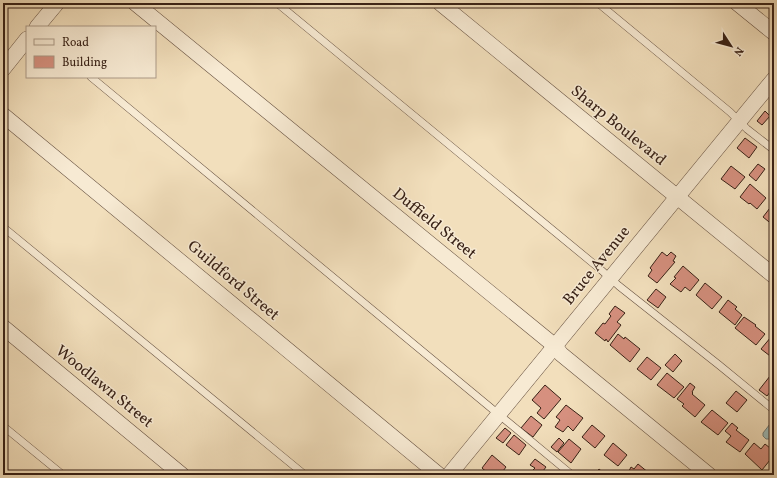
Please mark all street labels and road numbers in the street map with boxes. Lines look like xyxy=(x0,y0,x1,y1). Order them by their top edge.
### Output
street label: Sharp Boulevard xyxy=(566,81,670,171)
street label: Duffield Street xyxy=(387,183,481,265)
street label: Bruce Avenue xyxy=(558,222,636,310)
street label: Guildford Street xyxy=(182,236,284,326)
street label: Woodlawn Street xyxy=(50,341,158,434)

